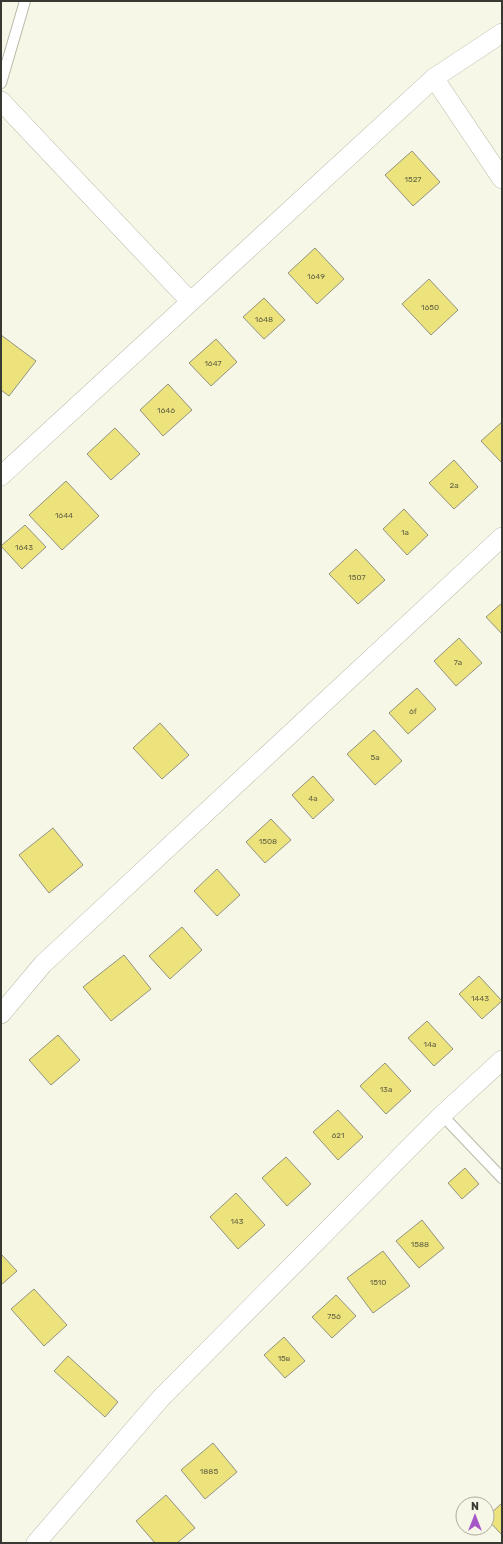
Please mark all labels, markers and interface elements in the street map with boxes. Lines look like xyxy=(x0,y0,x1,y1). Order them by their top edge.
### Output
house number: 1527 xyxy=(405,175,421,184)
house number: 1649 xyxy=(307,272,325,281)
house number: 1650 xyxy=(421,303,439,312)
house number: 1648 xyxy=(255,315,273,324)
house number: 1647 xyxy=(204,359,222,368)
house number: 1646 xyxy=(157,406,175,415)
house number: 2а xyxy=(449,481,459,490)
house number: 1644 xyxy=(55,511,73,520)
house number: 1а xyxy=(401,528,409,537)
house number: 1643 xyxy=(15,543,33,552)
house number: 1507 xyxy=(348,573,366,582)
house number: 7а xyxy=(454,658,462,667)
house number: 6f xyxy=(409,707,418,716)
house number: 5а xyxy=(370,753,380,762)
house number: 4а xyxy=(308,794,318,803)
house number: 1508 xyxy=(259,837,277,846)
house number: 1443 xyxy=(471,994,489,1003)
house number: 14а xyxy=(424,1040,436,1049)
house number: 13а xyxy=(380,1085,392,1094)
house number: 621 xyxy=(332,1131,344,1140)
house number: 143 xyxy=(230,1217,244,1226)
house number: 1588 xyxy=(411,1240,429,1249)
house number: 1510 xyxy=(370,1278,386,1287)
house number: 756 xyxy=(327,1312,341,1321)
house number: 15в xyxy=(278,1354,291,1363)
house number: 1885 xyxy=(200,1467,218,1476)
north arrow xyxy=(455,1496,495,1536)
text: N xyxy=(471,1500,479,1513)

